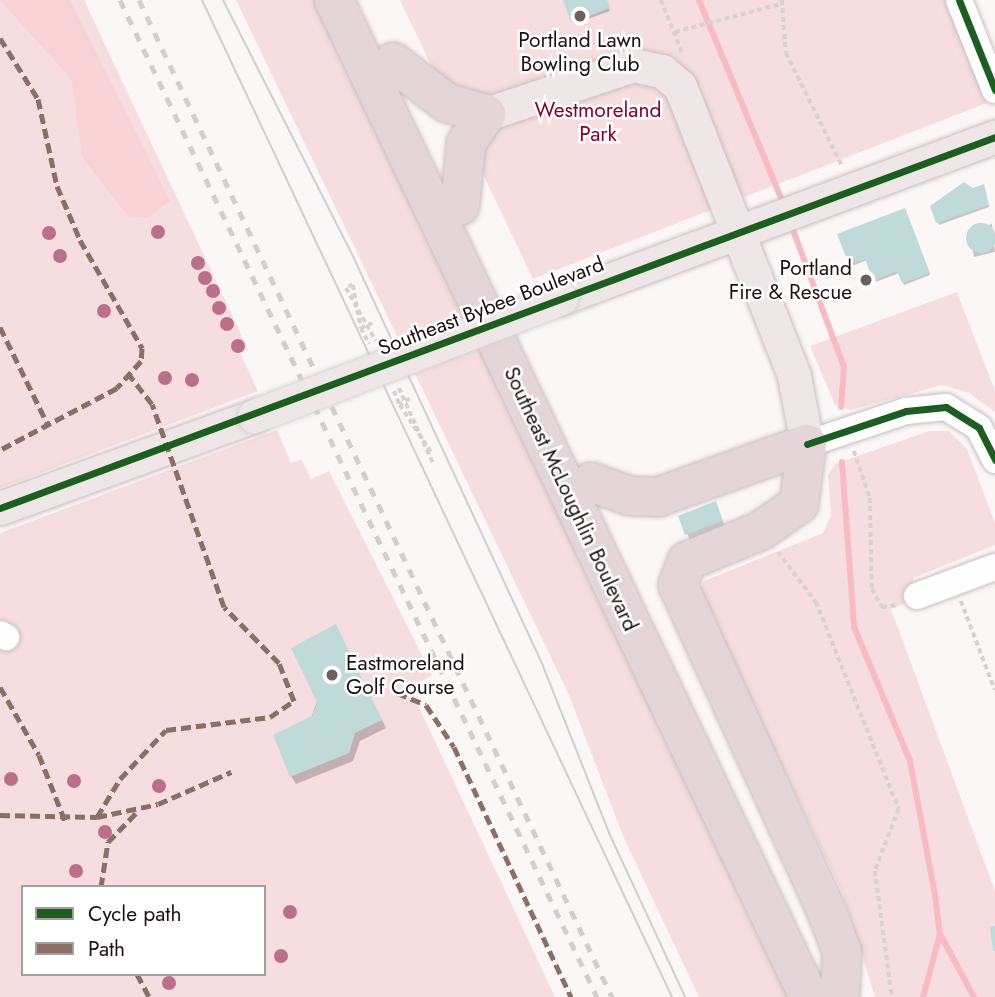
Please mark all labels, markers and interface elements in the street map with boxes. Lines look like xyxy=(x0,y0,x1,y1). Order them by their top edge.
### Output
marker: Portland Lawn Bowling Club xyxy=(572,8,588,24)
place label: Portland Lawn Bowling Club xyxy=(518,27,642,77)
park label: Westmoreland Park xyxy=(535,97,661,147)
street label: Southeast Bybee Boulevard xyxy=(375,251,607,361)
place label: Portland Fire & Rescue xyxy=(729,255,852,305)
marker: Portland Fire & Rescue xyxy=(858,272,874,288)
street label: Southeast McLoughlin Boulevard xyxy=(499,363,643,635)
place label: Eastmoreland Golf Course xyxy=(346,650,465,700)
marker: Eastmoreland Golf Course xyxy=(324,667,340,683)
legend xyxy=(21,885,266,976)
text: Cycle path xyxy=(88,899,181,929)
text: Path xyxy=(88,934,125,964)

